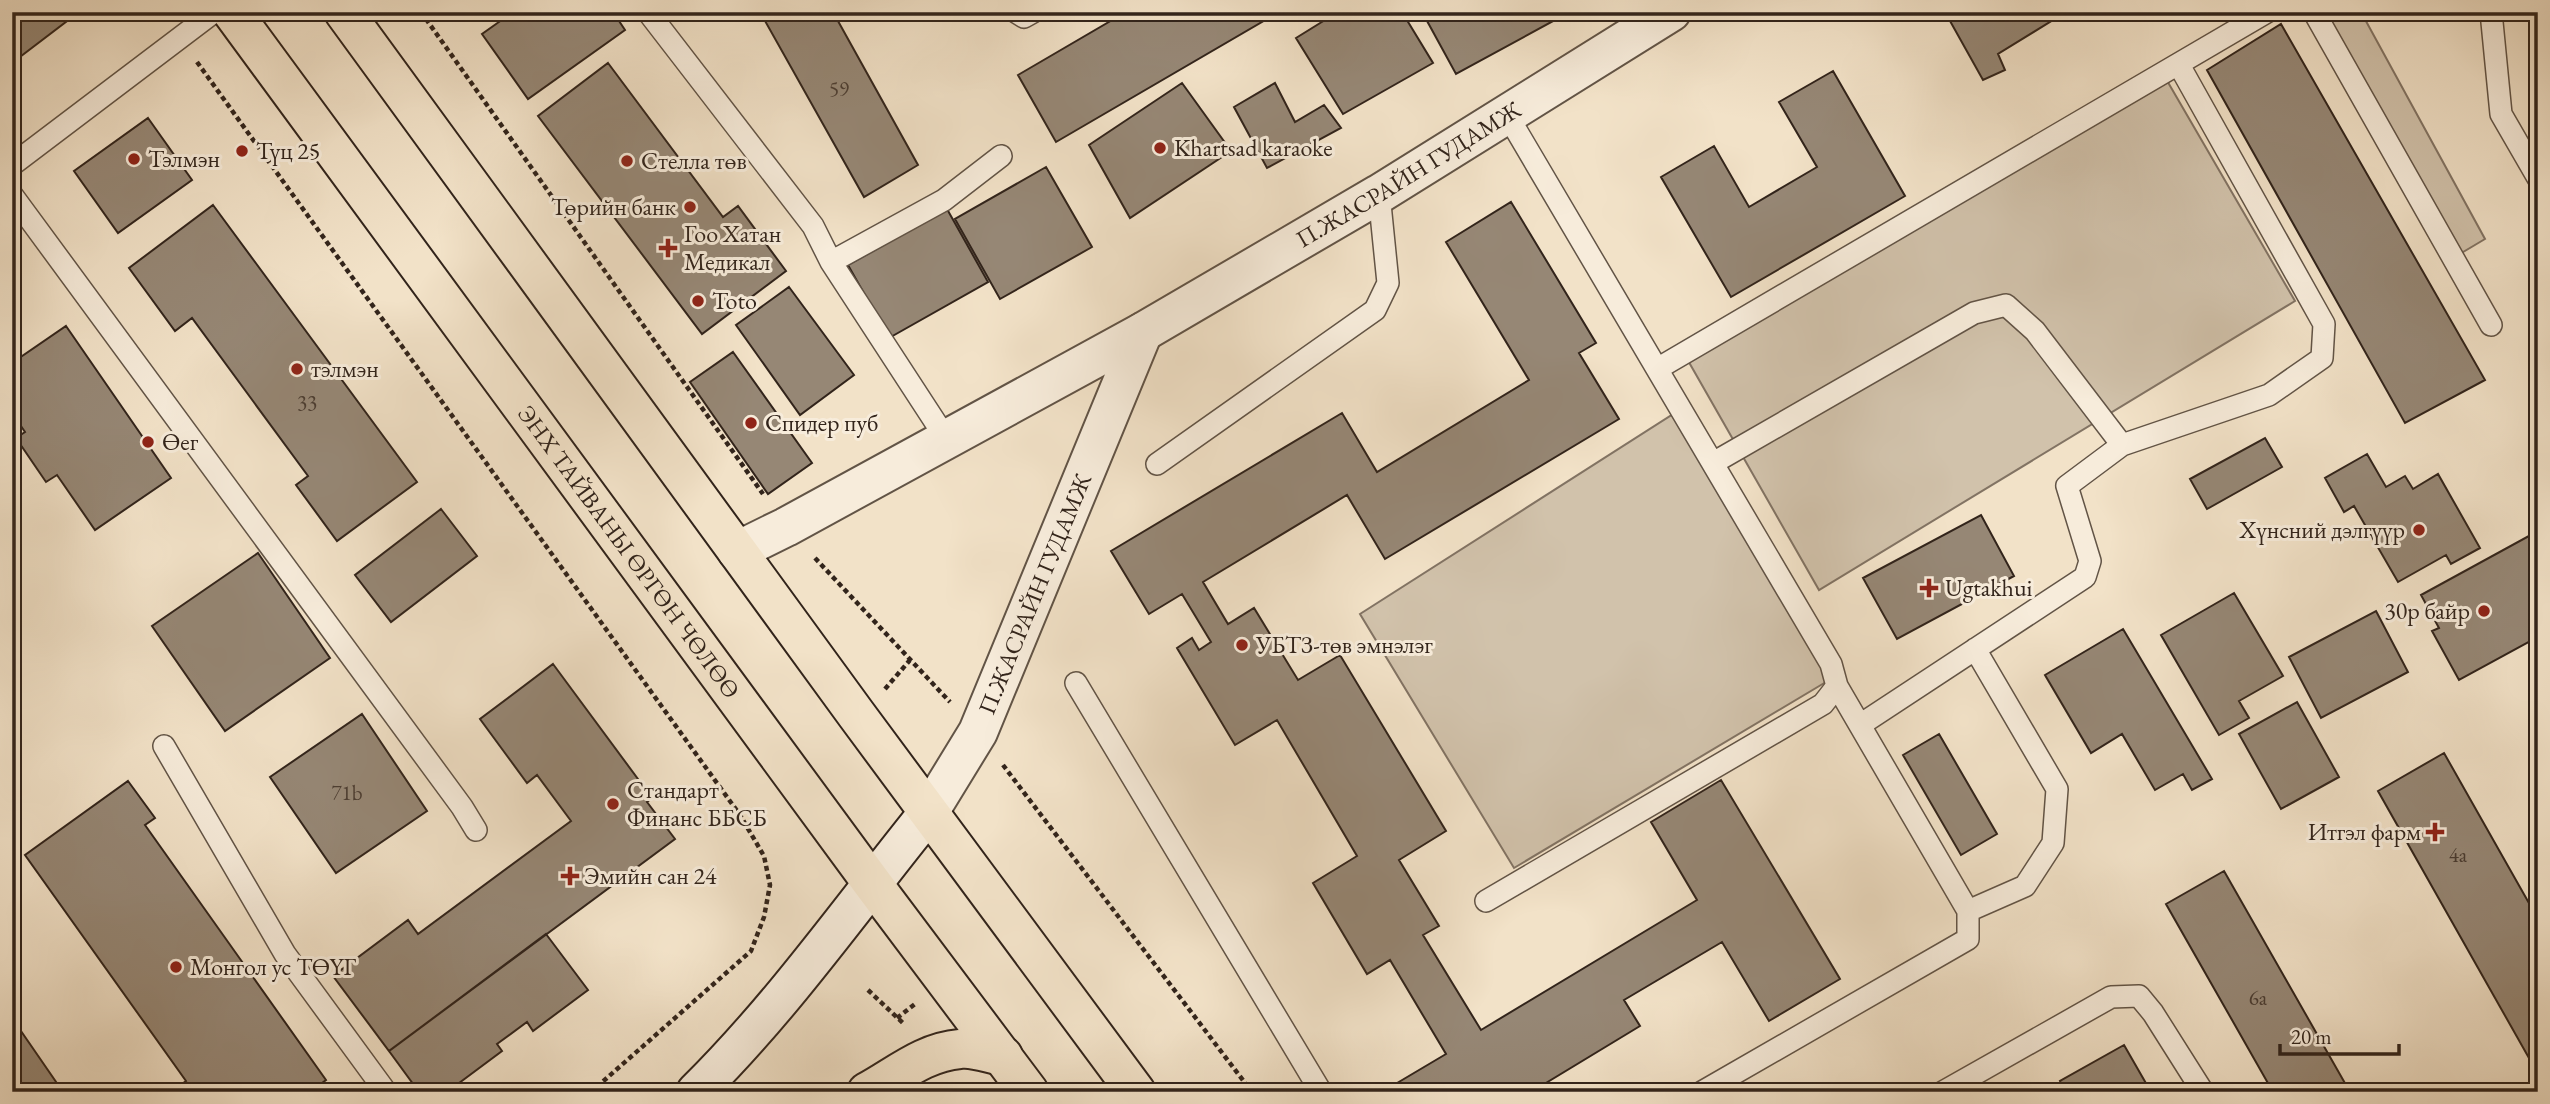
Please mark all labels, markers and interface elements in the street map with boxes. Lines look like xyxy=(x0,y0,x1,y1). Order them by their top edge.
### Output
house number: 59 xyxy=(829,75,849,102)
street label: П.ЖАСРАЙН ГУДАМЖ xyxy=(1290,93,1527,254)
place label: Khartsad karaoke xyxy=(1174,132,1333,163)
place label: Түц 25 xyxy=(256,135,320,166)
marker: Khartsad karaoke xyxy=(1152,140,1168,156)
place label: Тэлмэн xyxy=(148,143,220,174)
marker: Түц 25 xyxy=(234,143,250,159)
place label: Стелла төв xyxy=(641,145,747,176)
marker: Тэлмэн xyxy=(126,151,142,167)
marker: Стелла төв xyxy=(619,153,635,169)
place label: Төрийн банк xyxy=(551,191,677,222)
marker: Төрийн банк xyxy=(682,199,698,215)
place label: Гоо Хатан Медикал xyxy=(684,218,781,277)
marker: Гоо Хатан Медикал xyxy=(658,238,678,258)
place label: Toto xyxy=(712,285,757,316)
marker: Toto xyxy=(690,293,706,309)
place label: тэлмэн xyxy=(311,353,379,384)
marker: тэлмэн xyxy=(289,361,305,377)
house number: 33 xyxy=(297,389,317,416)
street label: ЭНХ ТАЙВАНЫ ӨРГӨН ЧӨЛӨӨ xyxy=(511,399,747,704)
place label: Спидер пуб xyxy=(765,407,878,438)
marker: Спидер пуб xyxy=(743,415,759,431)
place label: Өег xyxy=(162,426,199,457)
marker: Өег xyxy=(140,434,156,450)
street label: П.ЖАСРАЙН ГУДАМЖ xyxy=(971,468,1098,719)
place label: Хүнсний дэлгүүр xyxy=(2238,514,2405,545)
marker: Хүнсний дэлгүүр xyxy=(2411,522,2427,538)
place label: Ugtakhui xyxy=(1945,572,2033,603)
marker: Ugtakhui xyxy=(1919,578,1939,598)
place label: 30р байр xyxy=(2384,595,2470,626)
marker: 30р байр xyxy=(2476,603,2492,619)
place label: УБТЗ-төв эмнэлэг xyxy=(1255,629,1433,660)
marker: УБТЗ-төв эмнэлэг xyxy=(1234,637,1250,653)
place label: Стандарт Финанс ББСБ xyxy=(627,774,767,833)
house number: 71b xyxy=(332,779,363,806)
marker: Стандарт Финанс ББСБ xyxy=(605,796,621,812)
place label: Итгэл фарм xyxy=(2308,816,2421,847)
marker: Итгэл фарм xyxy=(2427,824,2443,840)
house number: 4а xyxy=(2449,841,2468,868)
place label: Эмийн сан 24 xyxy=(584,860,717,891)
marker: Эмийн сан 24 xyxy=(562,868,578,884)
place label: Монгол ус ТӨҮГ xyxy=(190,951,356,982)
marker: Монгол ус ТӨҮГ xyxy=(168,959,184,975)
house number: 6а xyxy=(2249,984,2268,1011)
scale bar xyxy=(2280,1013,2400,1057)
text: 20 m xyxy=(2291,1023,2332,1050)

